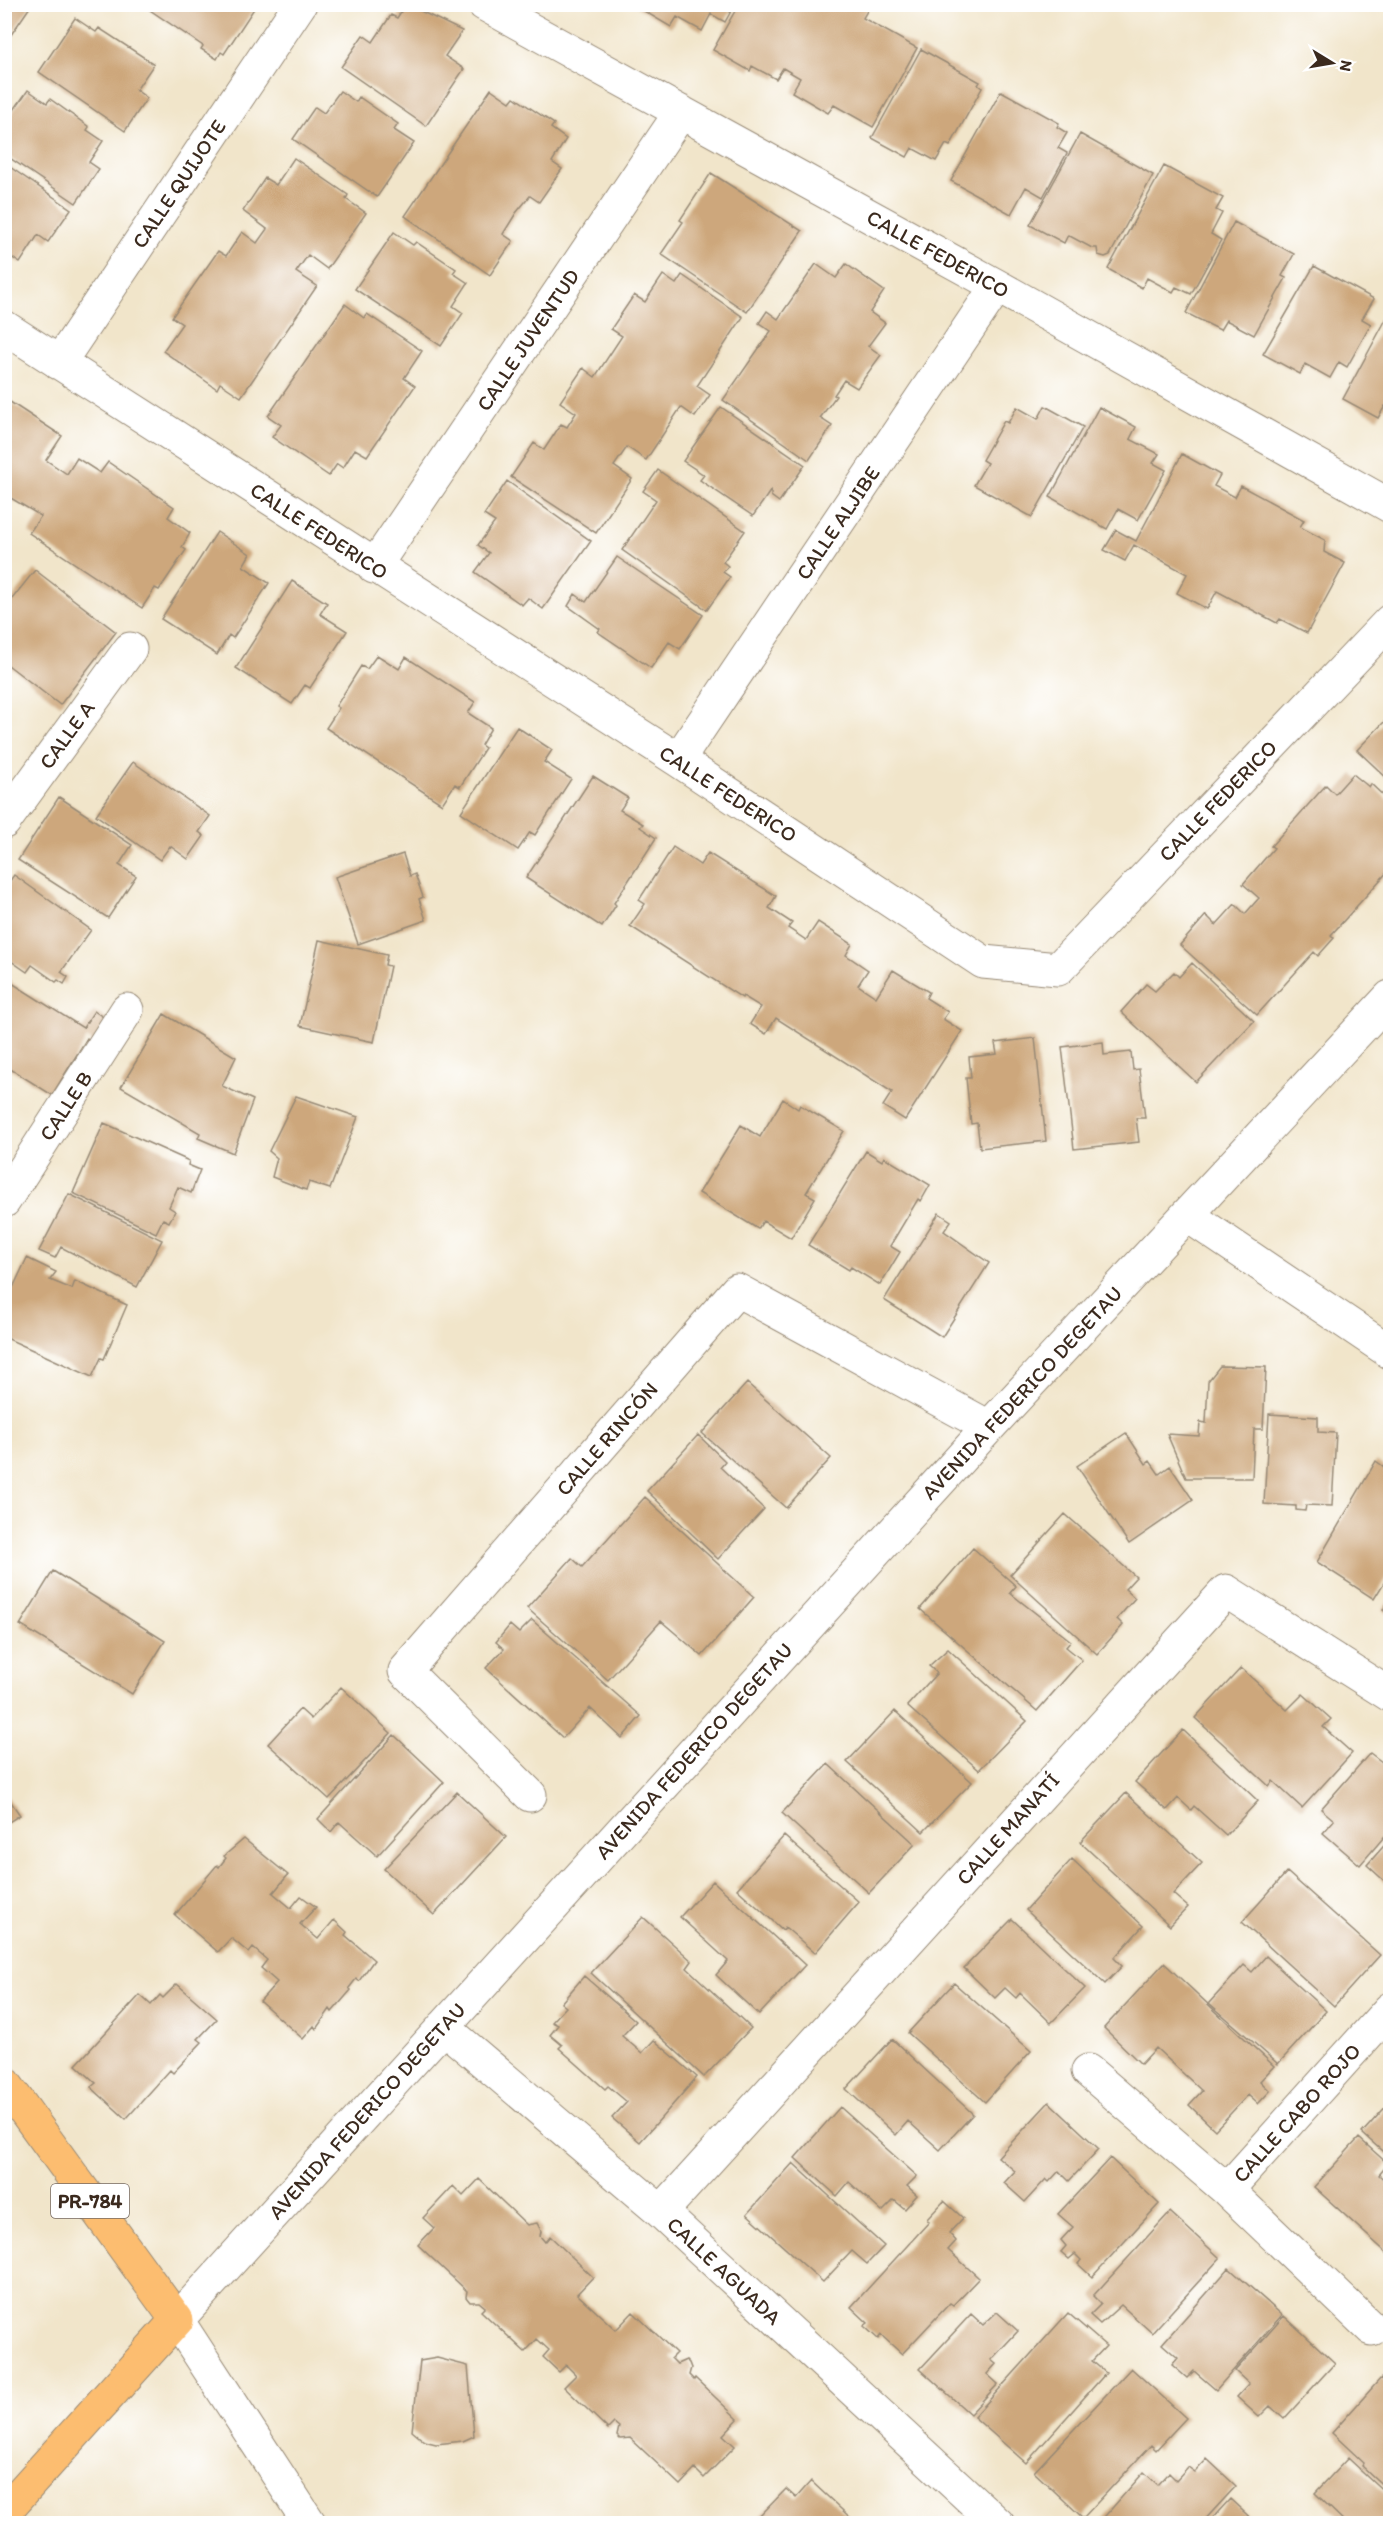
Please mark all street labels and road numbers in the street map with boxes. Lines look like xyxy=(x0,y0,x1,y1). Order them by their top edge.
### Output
street label: CALLE QUIJOTE xyxy=(126,115,231,253)
street label: CALLE FEDERICO xyxy=(863,204,1014,303)
street label: CALLE JUVENTUD xyxy=(471,264,584,416)
street label: CALLE ALJIBE xyxy=(790,461,885,584)
street label: CALLE FEDERICO xyxy=(246,477,393,584)
street label: CALLE A xyxy=(34,695,100,774)
street label: CALLE FEDERICO xyxy=(1153,735,1282,867)
street label: CALLE FEDERICO xyxy=(655,740,802,847)
street label: CALLE B xyxy=(34,1066,97,1145)
street label: AVENIDA FEDERICO DEGETAU xyxy=(916,1281,1127,1505)
street label: CALLE RINCÓN xyxy=(551,1377,663,1501)
street label: AVENIDA FEDERICO DEGETAU xyxy=(590,1637,797,1864)
street label: CALLE MANATÍ xyxy=(951,1768,1064,1890)
street label: AVENIDA FEDERICO DEGETAU xyxy=(263,1997,470,2224)
street label: CALLE CABO ROJO xyxy=(1228,2038,1366,2187)
road number: PR-784 xyxy=(51,2184,129,2218)
street label: CALLE AGUADA xyxy=(662,2211,787,2330)

